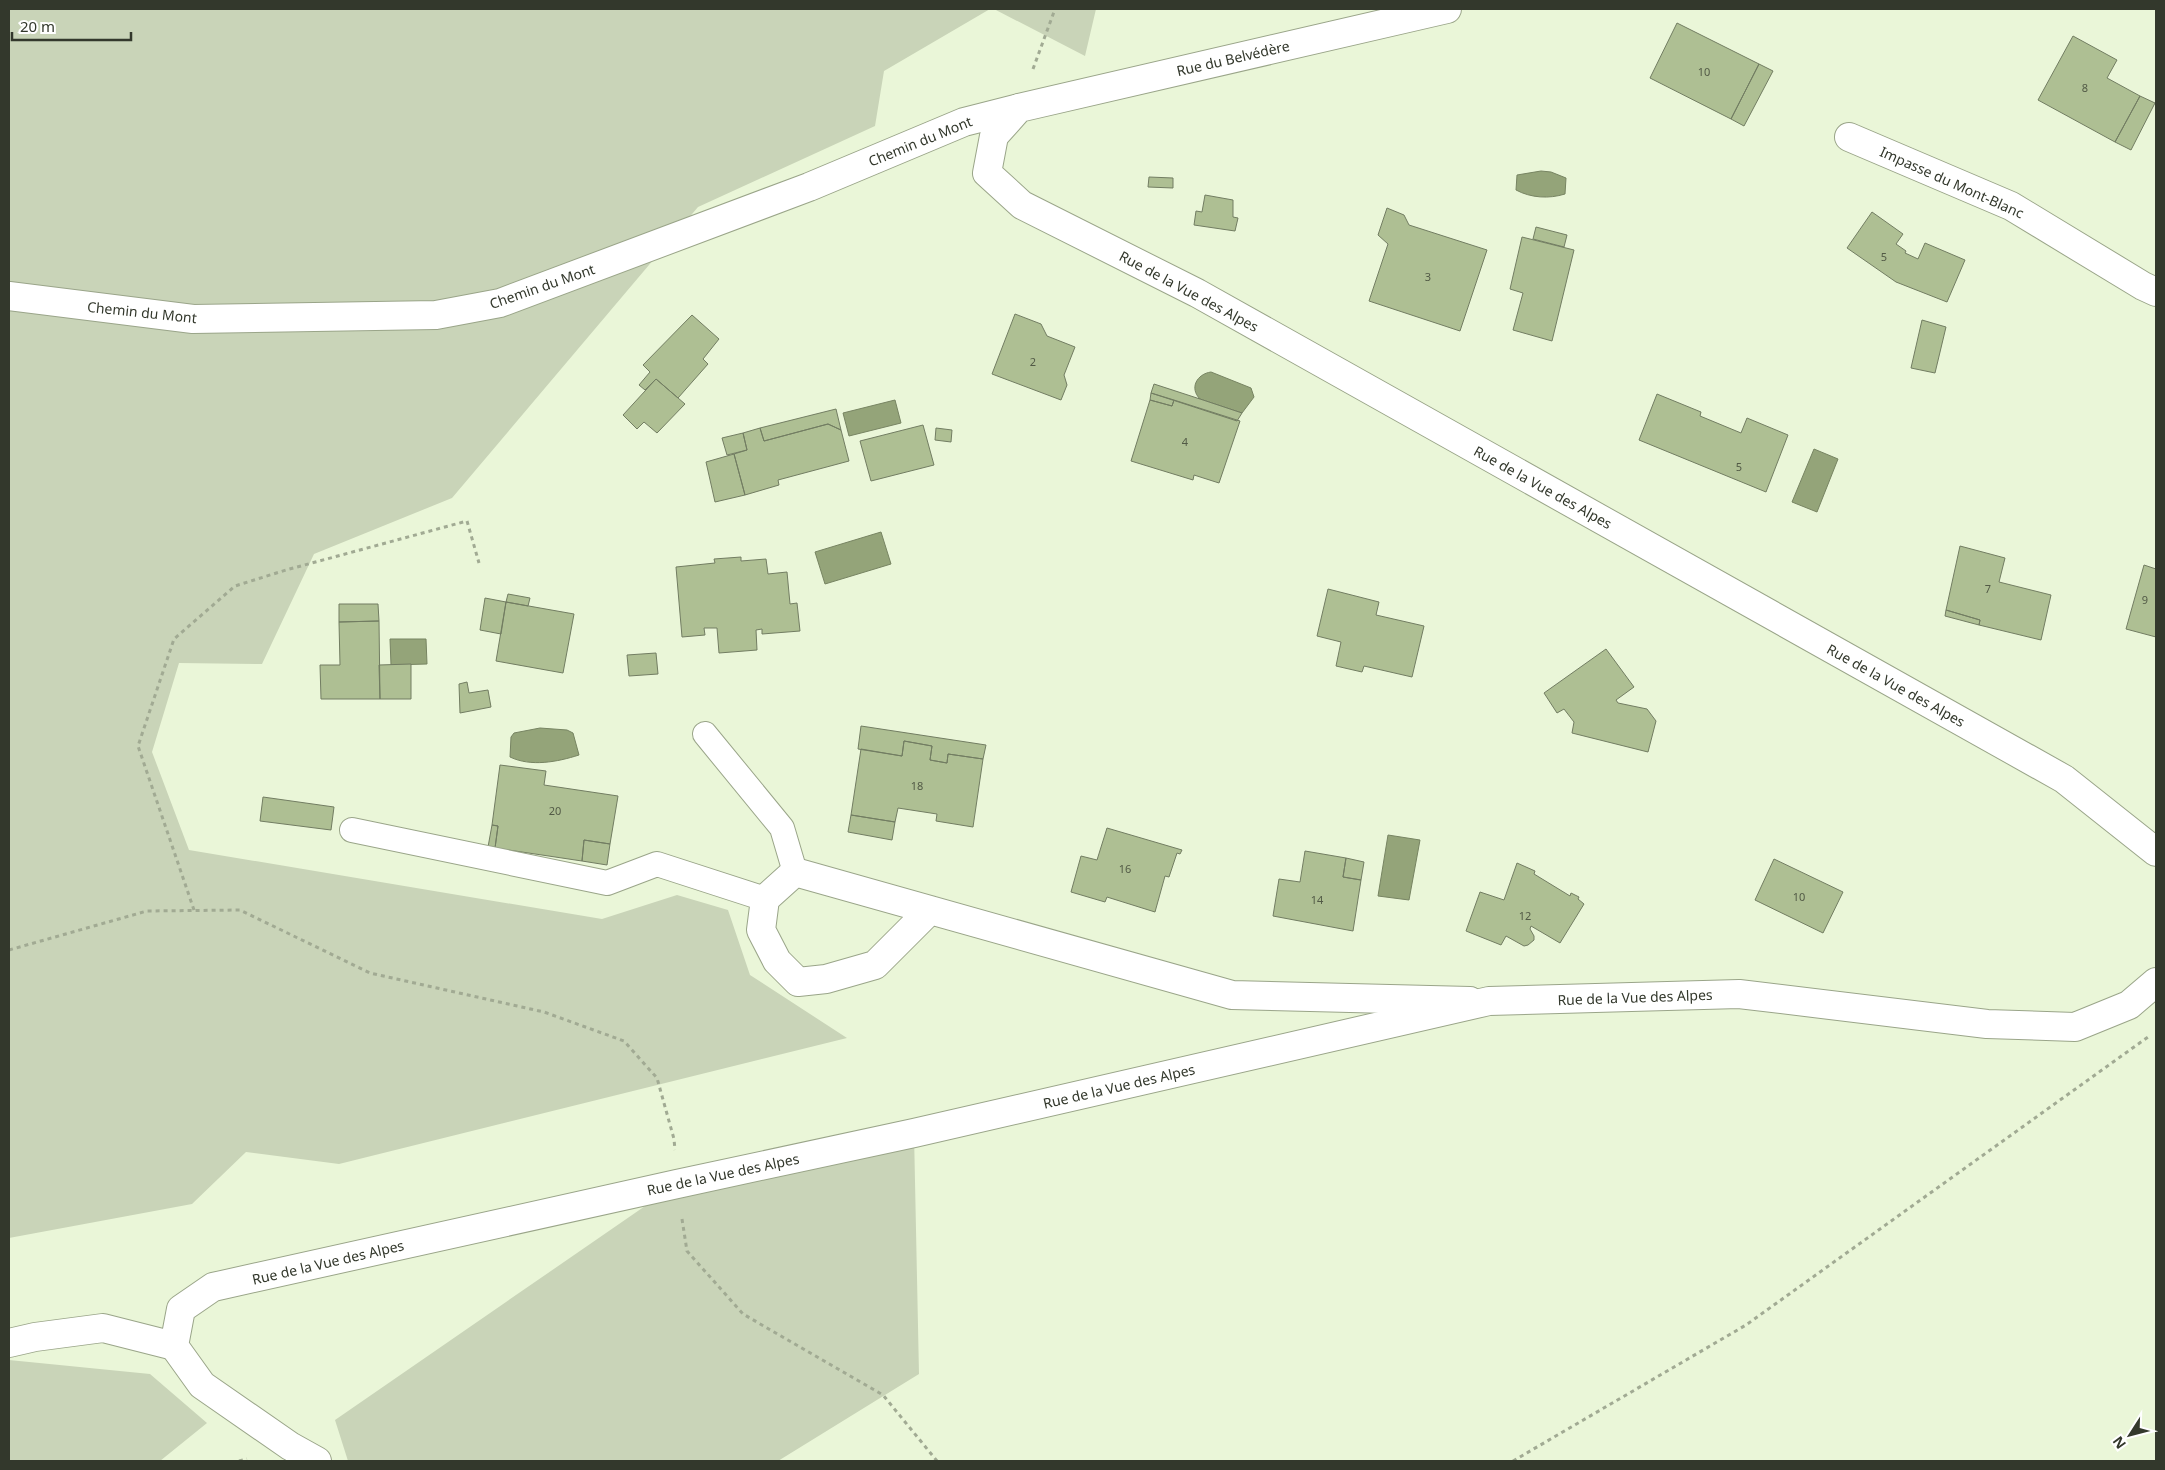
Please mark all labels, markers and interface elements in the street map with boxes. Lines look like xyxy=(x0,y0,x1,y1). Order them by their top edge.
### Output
scale bar xyxy=(12,10,131,42)
text: 20 m xyxy=(20,16,55,36)
street label: Rue du Belvédère xyxy=(1175,36,1291,80)
house number: 10 xyxy=(1698,64,1710,79)
house number: 8 xyxy=(2082,80,2088,95)
street label: Chemin du Mont xyxy=(865,112,975,170)
street label: Impasse du Mont-Blanc xyxy=(1877,142,2027,222)
street label: Rue de la Vue des Alpes xyxy=(1116,246,1262,336)
house number: 5 xyxy=(1881,249,1887,264)
street label: Chemin du Mont xyxy=(487,259,597,313)
house number: 3 xyxy=(1425,269,1431,284)
street label: Chemin du Mont xyxy=(86,297,198,327)
house number: 2 xyxy=(1030,354,1036,369)
house number: 4 xyxy=(1182,434,1189,449)
street label: Rue de la Vue des Alpes xyxy=(1471,441,1616,533)
house number: 5 xyxy=(1736,459,1742,474)
house number: 7 xyxy=(1985,581,1991,596)
house number: 9 xyxy=(2142,592,2148,607)
street label: Rue de la Vue des Alpes xyxy=(1824,639,1969,731)
house number: 18 xyxy=(911,778,923,793)
house number: 20 xyxy=(549,803,561,818)
house number: 16 xyxy=(1119,861,1131,876)
house number: 10 xyxy=(1793,889,1805,904)
house number: 14 xyxy=(1311,892,1324,907)
house number: 12 xyxy=(1519,908,1531,923)
street label: Rue de la Vue des Alpes xyxy=(1557,985,1713,1009)
street label: Rue de la Vue des Alpes xyxy=(1041,1059,1197,1113)
street label: Rue de la Vue des Alpes xyxy=(645,1149,801,1199)
street label: Rue de la Vue des Alpes xyxy=(250,1235,406,1289)
north arrow xyxy=(2105,1410,2155,1460)
text: N xyxy=(2108,1433,2130,1453)

